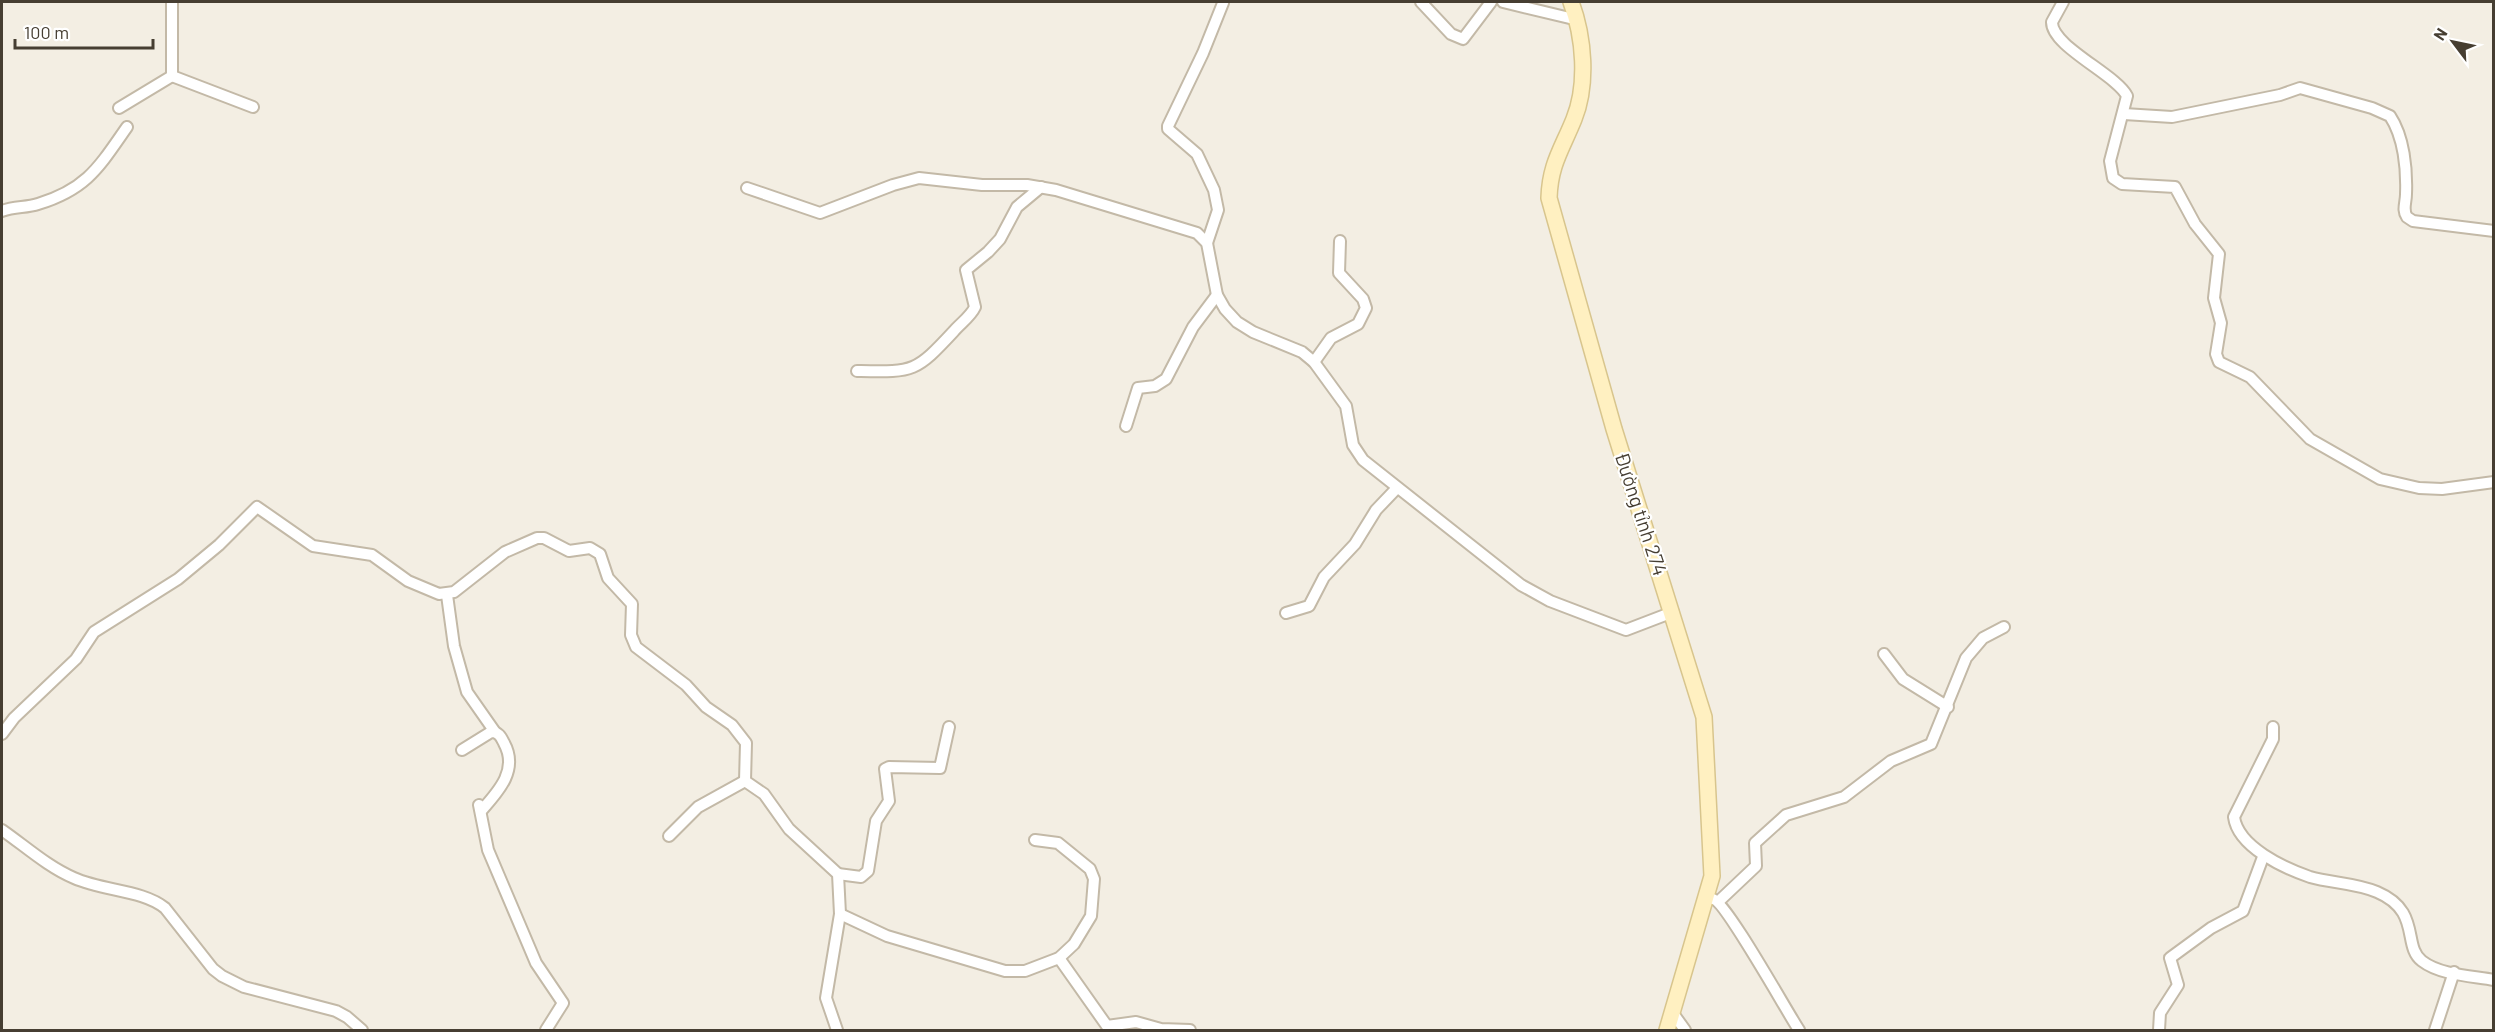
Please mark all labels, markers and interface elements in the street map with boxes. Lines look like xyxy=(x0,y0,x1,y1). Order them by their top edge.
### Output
scale bar xyxy=(15,12,153,50)
north arrow xyxy=(2423,12,2483,72)
text: 100 m xyxy=(24,21,69,43)
text: N xyxy=(2429,24,2451,43)
street label: Đường tỉnh 274 xyxy=(1611,449,1673,579)

